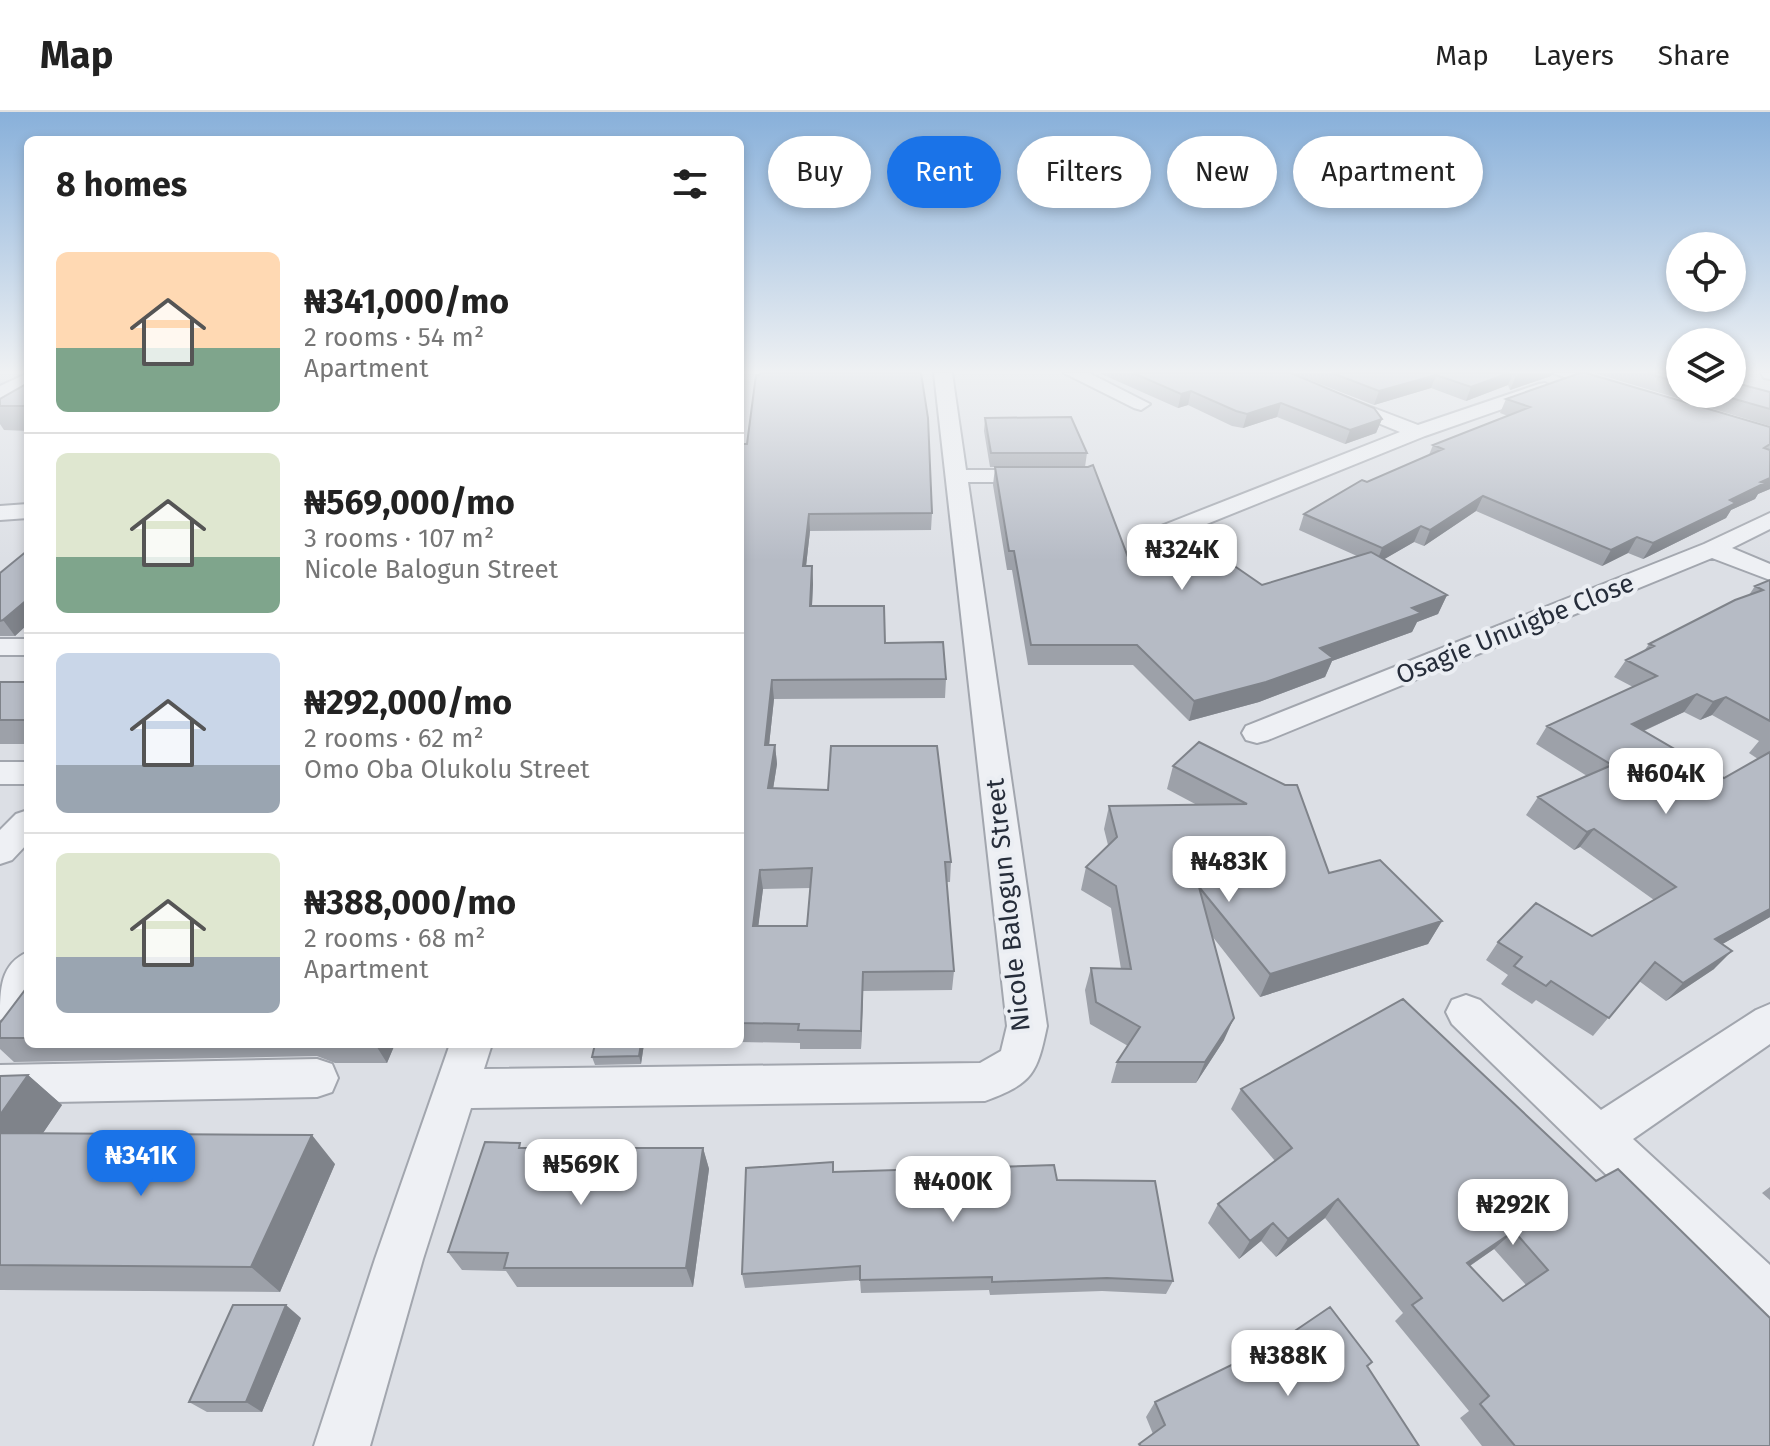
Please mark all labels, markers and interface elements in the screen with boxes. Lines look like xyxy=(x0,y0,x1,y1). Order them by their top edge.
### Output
text: Map xyxy=(40,32,113,78)
text: Map xyxy=(1435,39,1489,72)
text: Layers xyxy=(1533,39,1614,72)
text: Share xyxy=(1658,39,1730,72)
chip: Buy xyxy=(768,136,871,208)
chip: Rent xyxy=(887,136,1001,208)
chip: Filters xyxy=(1017,136,1151,208)
chip: New xyxy=(1167,136,1277,208)
chip: Apartment xyxy=(1293,136,1483,208)
icon: filters xyxy=(668,162,712,206)
text: 8 homes xyxy=(56,164,187,205)
map controls xyxy=(1666,232,1746,408)
button: locate xyxy=(1666,232,1746,312)
text: ₦341,000/mo xyxy=(304,281,509,322)
icon: home xyxy=(120,284,216,380)
text: 2 rooms · 54 m² xyxy=(304,322,484,353)
button: layers xyxy=(1666,328,1746,408)
text: Apartment xyxy=(304,353,429,384)
text: ₦569,000/mo xyxy=(304,482,515,523)
icon: home xyxy=(120,485,216,581)
text: 3 rooms · 107 m² xyxy=(304,523,494,554)
pin: ₦324K xyxy=(1126,524,1238,592)
text: ₦324K xyxy=(1145,534,1219,565)
text: Nicole Balogun Street xyxy=(304,554,558,585)
street label: Osagie Unuigbe Close xyxy=(1391,567,1639,691)
text: ₦292,000/mo xyxy=(304,682,512,723)
icon: home xyxy=(120,685,216,781)
text: 2 rooms · 62 m² xyxy=(304,723,484,754)
pin: ₦604K xyxy=(1610,748,1722,816)
text: Omo Oba Olukolu Street xyxy=(304,754,590,785)
text: ₦604K xyxy=(1627,758,1705,789)
street label: Nicole Balogun Street xyxy=(979,776,1037,1033)
pin: ₦483K xyxy=(1173,836,1285,904)
text: ₦483K xyxy=(1191,846,1267,877)
text: ₦388,000/mo xyxy=(304,882,516,923)
icon: home xyxy=(120,885,216,981)
text: 2 rooms · 68 m² xyxy=(304,923,485,954)
text: Apartment xyxy=(304,954,429,985)
pin: ₦341K xyxy=(85,1130,197,1198)
pin: ₦569K xyxy=(525,1139,637,1207)
text: ₦341K xyxy=(105,1140,177,1171)
text: ₦569K xyxy=(543,1149,619,1180)
pin: ₦400K xyxy=(897,1156,1009,1224)
text: ₦400K xyxy=(914,1166,992,1197)
pin: ₦292K xyxy=(1457,1179,1569,1247)
text: ₦292K xyxy=(1476,1189,1550,1220)
pin: ₦388K xyxy=(1232,1330,1344,1398)
text: ₦388K xyxy=(1249,1340,1327,1371)

